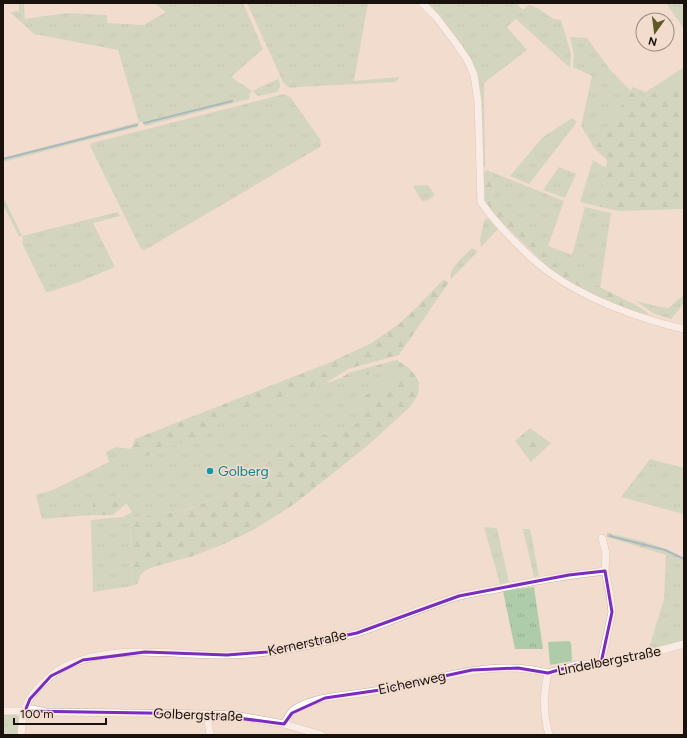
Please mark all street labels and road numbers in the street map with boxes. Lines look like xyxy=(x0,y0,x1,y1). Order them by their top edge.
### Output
street label: Kernerstraße xyxy=(266,626,348,660)
street label: Lindelbergstraße xyxy=(556,643,663,679)
street label: Eichenweg xyxy=(377,668,447,698)
street label: Golbergstraße xyxy=(153,705,244,725)

